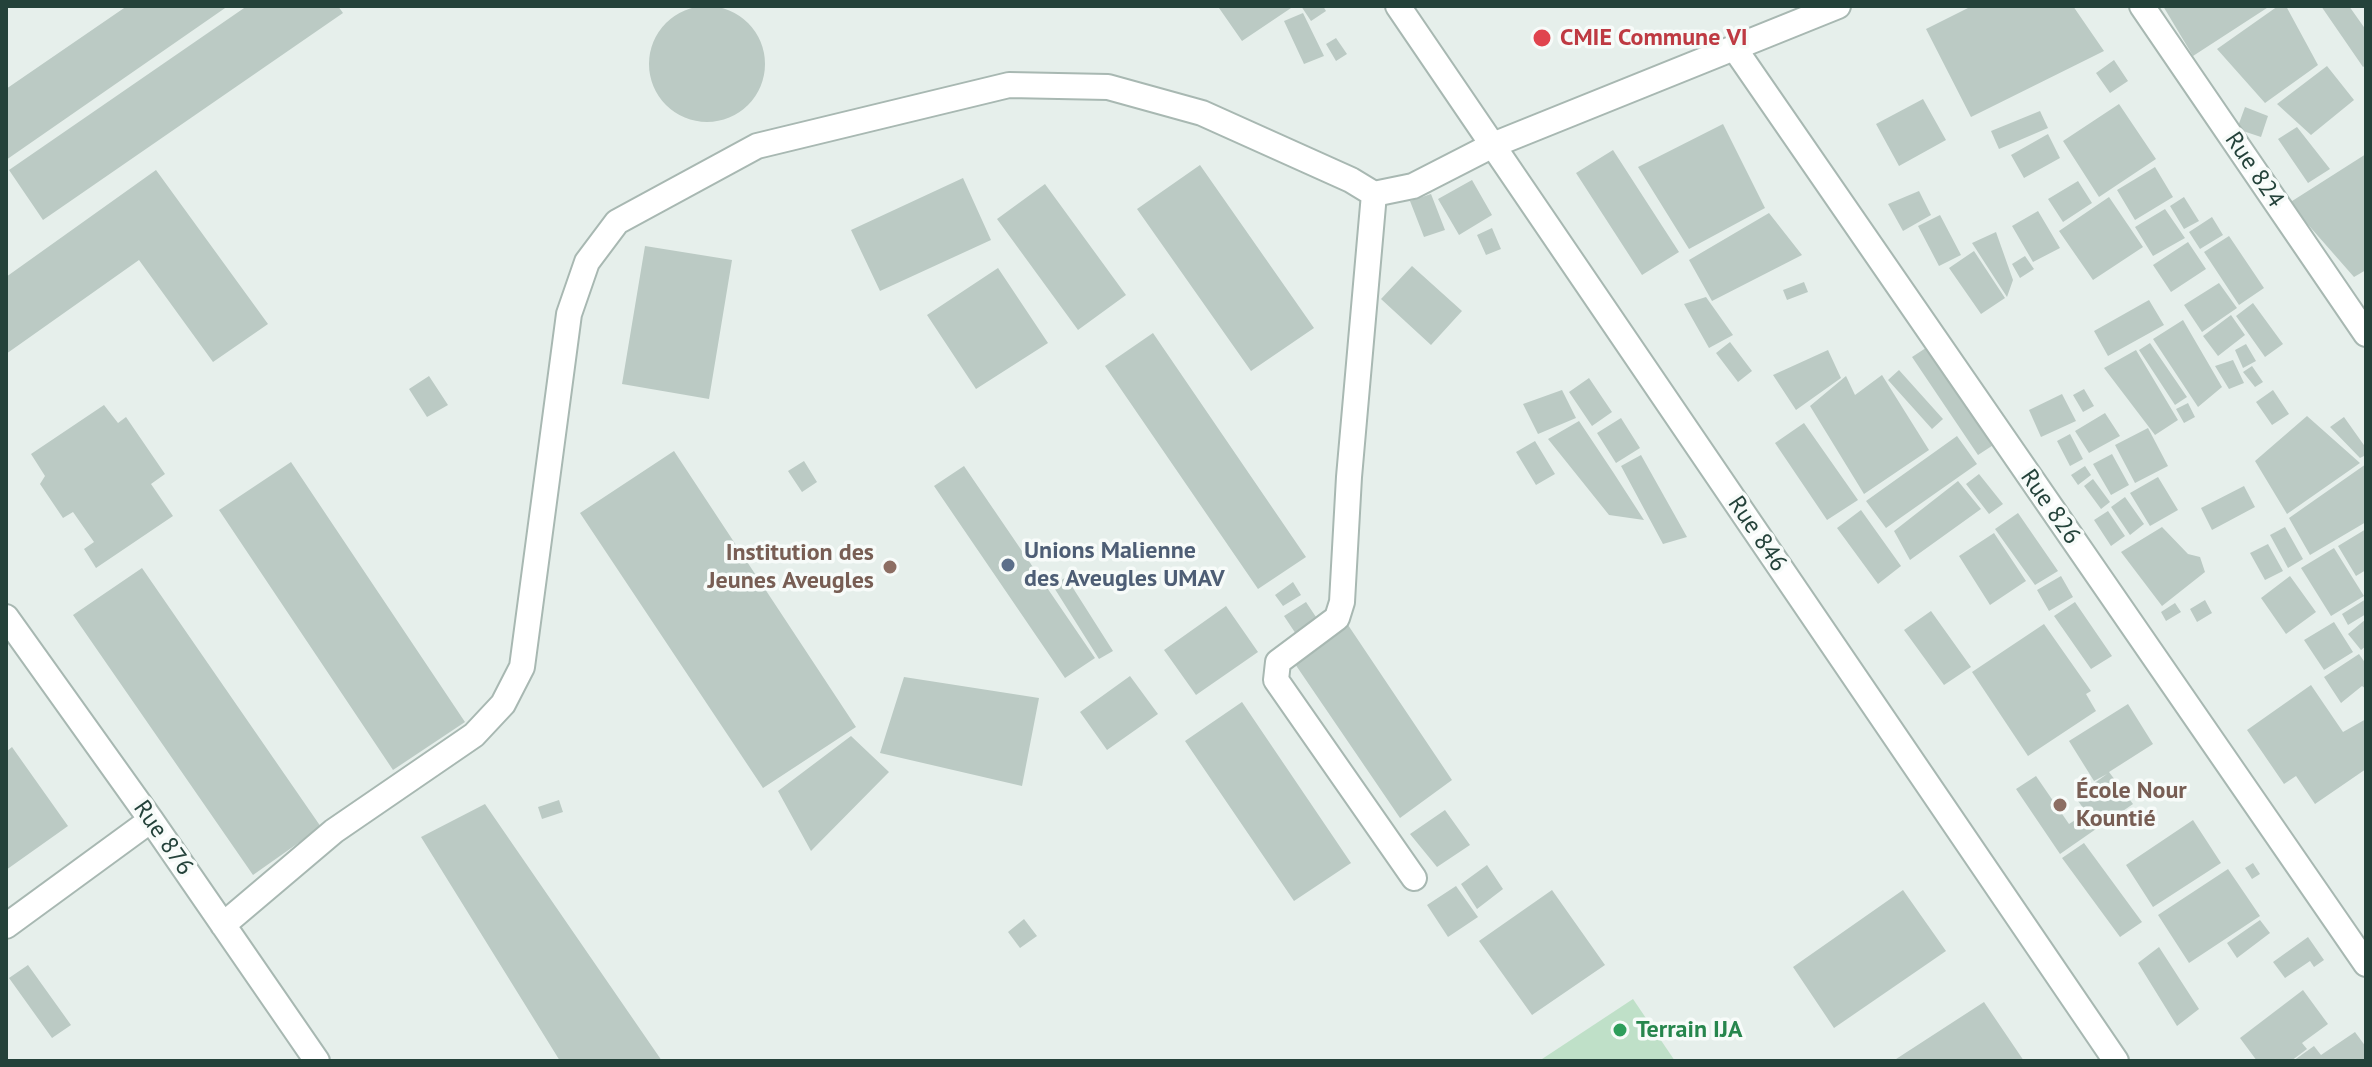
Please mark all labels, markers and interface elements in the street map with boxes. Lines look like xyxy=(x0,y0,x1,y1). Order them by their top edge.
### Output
place label: CMIE Commune VI xyxy=(1560,24,1748,52)
marker: CMIE Commune VI xyxy=(1531,27,1553,49)
street label: Rue 824 xyxy=(2218,127,2290,213)
street label: Rue 826 xyxy=(2014,464,2086,550)
street label: Rue 846 xyxy=(1721,491,1793,577)
place label: Unions Malienne des Aveugles UMAV xyxy=(1024,537,1225,593)
place label: Institution des Jeunes Aveugles xyxy=(708,539,874,595)
marker: Unions Malienne des Aveugles UMAV xyxy=(999,556,1017,574)
marker: Institution des Jeunes Aveugles xyxy=(881,558,899,576)
place label: École Nour Kountié xyxy=(2076,777,2187,833)
street label: Rue 876 xyxy=(127,795,199,881)
marker: École Nour Kountié xyxy=(2051,796,2069,814)
place label: Terrain IJA xyxy=(1636,1016,1742,1044)
marker: Terrain IJA xyxy=(1611,1021,1629,1039)

